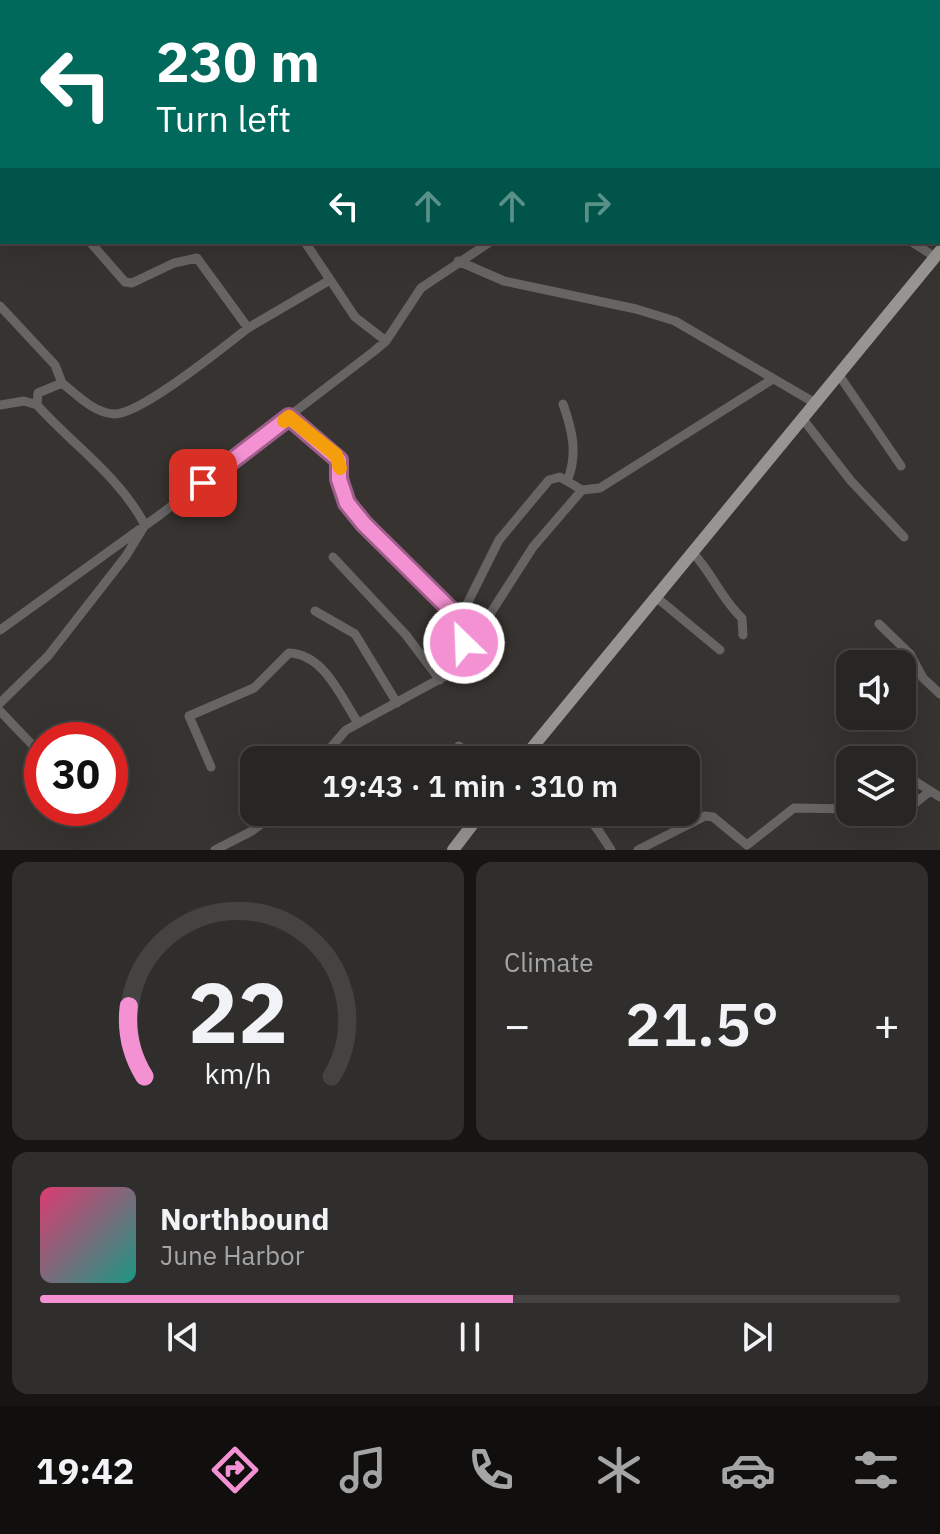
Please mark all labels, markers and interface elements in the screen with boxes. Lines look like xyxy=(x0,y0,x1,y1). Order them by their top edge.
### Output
text: 230 m xyxy=(156,25,320,97)
icon: left xyxy=(24,32,128,136)
text: Turn left xyxy=(156,95,291,142)
icon: left xyxy=(322,184,366,228)
icon: ahead xyxy=(406,184,450,228)
icon: ahead xyxy=(490,184,534,228)
icon: right xyxy=(574,184,618,228)
pin xyxy=(169,449,237,517)
icon: arrive xyxy=(181,461,225,505)
position arrow xyxy=(422,601,506,685)
map controls xyxy=(836,650,916,826)
button: sound xyxy=(836,650,916,730)
speed limit sign: 30 xyxy=(24,722,128,826)
button: layers xyxy=(836,746,916,826)
text: 19:43 · 1 min · 310 m xyxy=(322,766,618,805)
text: Climate xyxy=(504,945,594,979)
text: 22 xyxy=(188,958,288,1066)
text: 21.5° xyxy=(625,984,779,1063)
text: − xyxy=(504,996,530,1053)
text: + xyxy=(874,996,900,1053)
text: km/h xyxy=(204,1055,272,1092)
text: Northbound xyxy=(160,1199,329,1238)
text: June Harbor xyxy=(160,1238,304,1272)
icon: previous xyxy=(161,1315,205,1359)
icon: pause xyxy=(448,1315,492,1359)
icon: next xyxy=(735,1315,779,1359)
icon: directions xyxy=(207,1442,263,1498)
icon: music xyxy=(335,1442,391,1498)
icon: phone xyxy=(463,1442,519,1498)
icon: climate xyxy=(591,1442,647,1498)
icon: car xyxy=(720,1442,776,1498)
icon: filters xyxy=(848,1442,904,1498)
text: 19:42 xyxy=(36,1447,134,1494)

